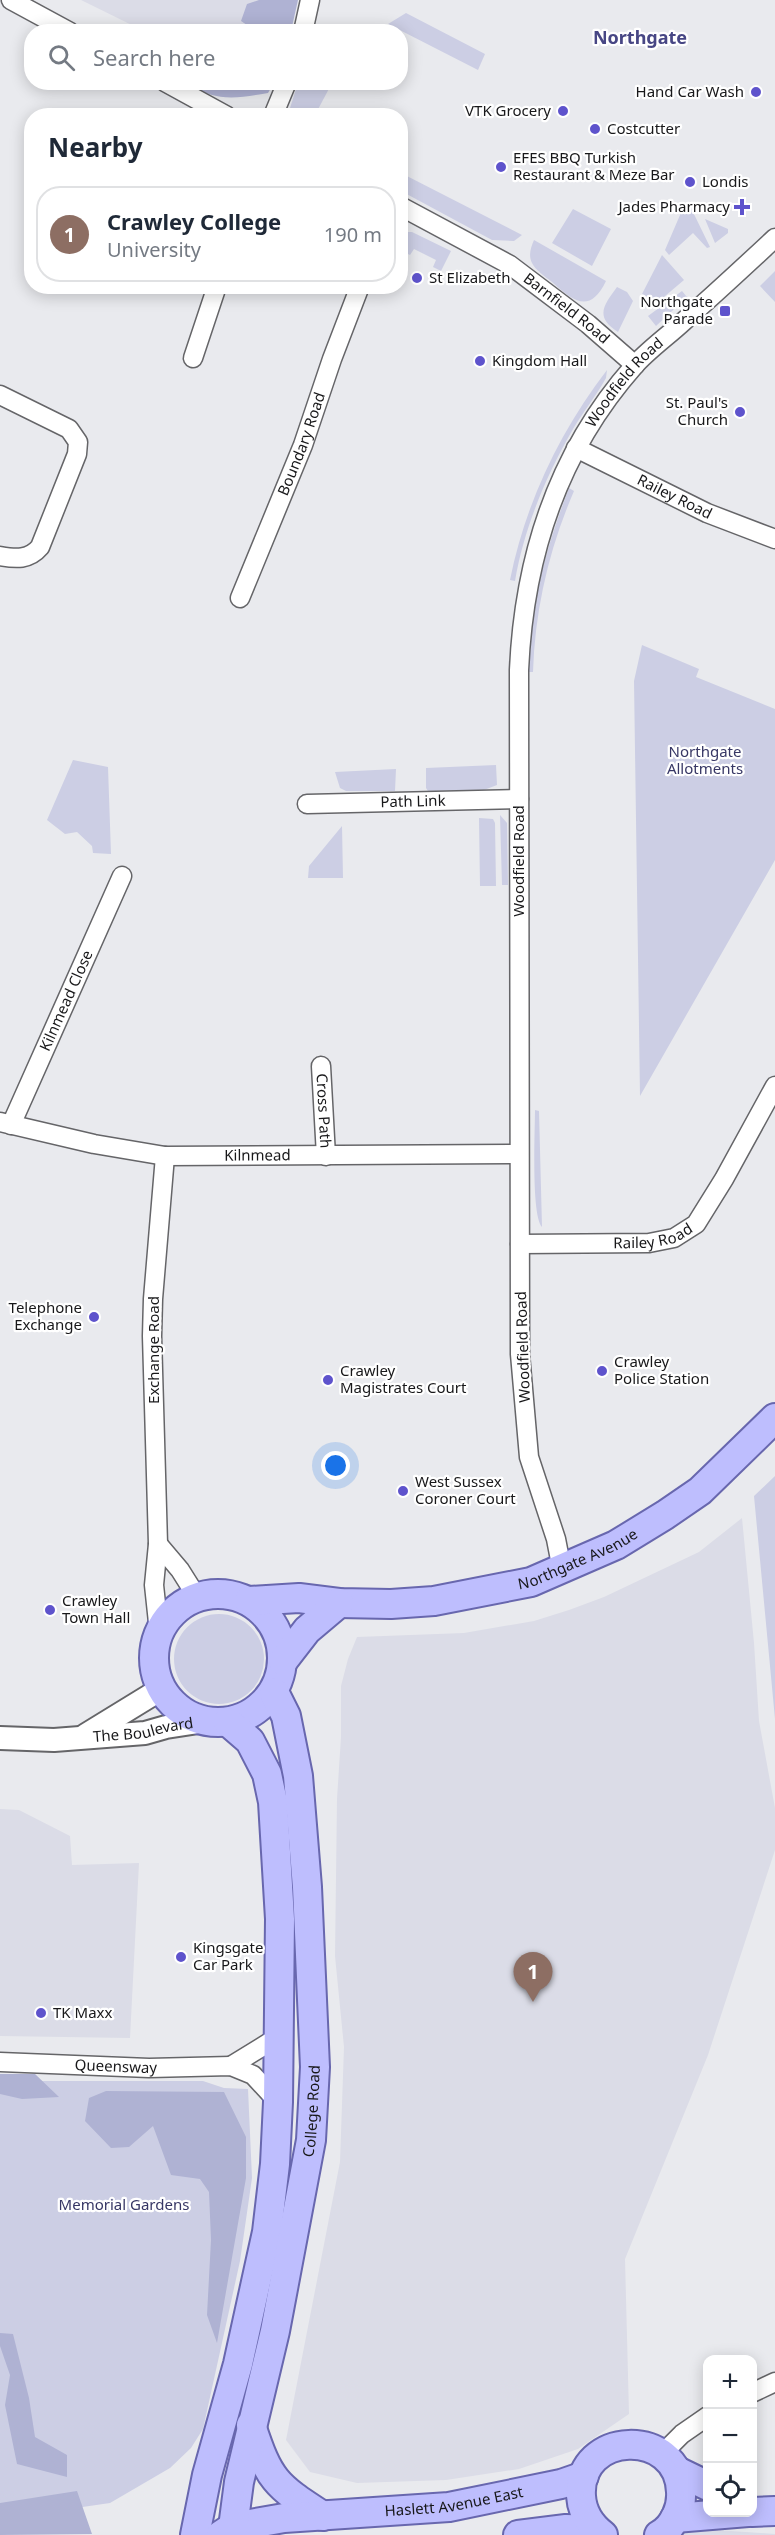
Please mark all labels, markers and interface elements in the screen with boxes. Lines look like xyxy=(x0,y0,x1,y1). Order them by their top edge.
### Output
search box xyxy=(24,24,408,90)
district label: Northgate xyxy=(593,25,687,49)
icon: search xyxy=(45,41,78,74)
text: Search here xyxy=(93,42,215,72)
place label: Hand Car Wash xyxy=(636,81,744,101)
marker: Hand Car Wash xyxy=(749,85,763,99)
place label: VTK Grocery xyxy=(465,100,551,120)
marker: VTK Grocery xyxy=(556,104,570,118)
place label: Costcutter xyxy=(607,118,680,138)
marker: Costcutter xyxy=(588,122,602,136)
text: Nearby xyxy=(48,129,143,165)
place label: EFES BBQ Turkish Restaurant & Meze Bar xyxy=(513,147,675,184)
marker: EFES BBQ Turkish Restaurant & Meze Bar xyxy=(494,160,508,174)
place label: Londis xyxy=(702,171,749,191)
marker: Londis xyxy=(683,175,697,189)
place label: Jades Pharmacy xyxy=(616,196,730,216)
marker: Jades Pharmacy xyxy=(735,200,749,214)
text: Crawley College xyxy=(107,206,281,236)
text: 1 xyxy=(64,221,75,248)
text: 190 m xyxy=(324,221,382,248)
text: University xyxy=(107,236,201,263)
place label: St Elizabeth xyxy=(429,267,510,287)
street label: Barnfield Road xyxy=(520,268,614,348)
marker: St Elizabeth xyxy=(410,271,424,285)
place label: Northgate Parade xyxy=(640,291,713,328)
marker: Northgate Parade xyxy=(718,304,732,318)
street label: Woodfield Road xyxy=(580,332,667,431)
place label: Kingdom Hall xyxy=(492,350,587,370)
marker: Kingdom Hall xyxy=(473,354,487,368)
street label: Boundary Road xyxy=(272,389,329,498)
place label: St. Paul's Church xyxy=(666,392,728,429)
marker: St. Paul's Church xyxy=(733,405,747,419)
street label: Railey Road xyxy=(634,469,716,523)
park label: Northgate Allotments xyxy=(667,741,743,778)
street label: Path Link xyxy=(380,790,446,811)
street label: Woodfield Road xyxy=(508,805,528,917)
street label: Kilnmead Close xyxy=(34,947,97,1054)
street label: Cross Path xyxy=(312,1073,337,1149)
street label: Kilnmead xyxy=(224,1144,291,1165)
street label: Railey Road xyxy=(613,1218,696,1252)
street label: Woodfield Road xyxy=(510,1291,534,1403)
street label: Exchange Road xyxy=(143,1296,163,1404)
place label: Telephone Exchange xyxy=(9,1297,82,1334)
marker: Telephone Exchange xyxy=(87,1310,101,1324)
place label: Crawley Police Station xyxy=(614,1351,709,1388)
place label: Crawley Magistrates Court xyxy=(340,1360,467,1397)
marker: Crawley Police Station xyxy=(595,1364,609,1378)
marker: Crawley Magistrates Court xyxy=(321,1373,335,1387)
your location xyxy=(321,1451,350,1480)
place label: West Sussex Coroner Court xyxy=(415,1471,516,1508)
marker: West Sussex Coroner Court xyxy=(396,1484,410,1498)
street label: Northgate Avenue xyxy=(516,1523,641,1593)
place label: Crawley Town Hall xyxy=(62,1590,130,1627)
marker: Crawley Town Hall xyxy=(43,1603,57,1617)
street label: The Boulevard xyxy=(92,1712,195,1746)
place label: Kingsgate Car Park xyxy=(193,1937,263,1974)
marker: Kingsgate Car Park xyxy=(174,1950,188,1964)
pin: 1 xyxy=(514,1952,552,2002)
place label: TK Maxx xyxy=(53,2002,112,2022)
marker: TK Maxx xyxy=(34,2006,48,2020)
street label: Queensway xyxy=(74,2054,158,2077)
street label: College Road xyxy=(297,2064,324,2159)
park label: Memorial Gardens xyxy=(59,2194,189,2214)
map controls xyxy=(703,2355,757,2517)
button: + xyxy=(703,2355,757,2409)
button: − xyxy=(703,2409,757,2463)
button: locate xyxy=(703,2463,757,2517)
street label: Haslett Avenue East xyxy=(384,2481,525,2520)

